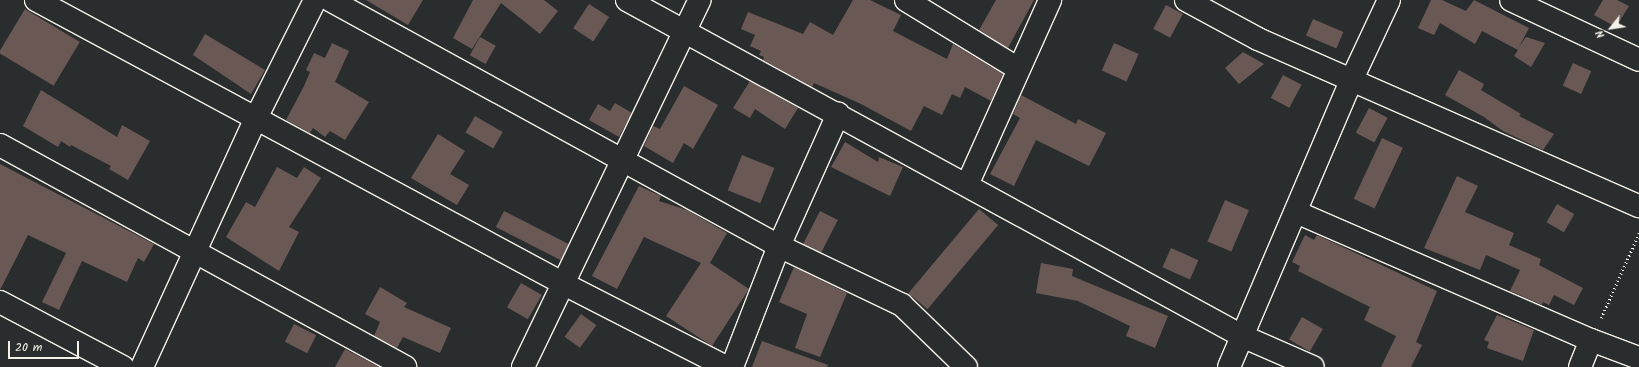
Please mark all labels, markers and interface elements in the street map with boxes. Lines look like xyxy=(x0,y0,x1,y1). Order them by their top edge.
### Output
north arrow xyxy=(1591,8,1631,48)
text: N xyxy=(1591,26,1610,42)
scale bar xyxy=(10,333,81,359)
text: 20 m xyxy=(15,338,42,357)

